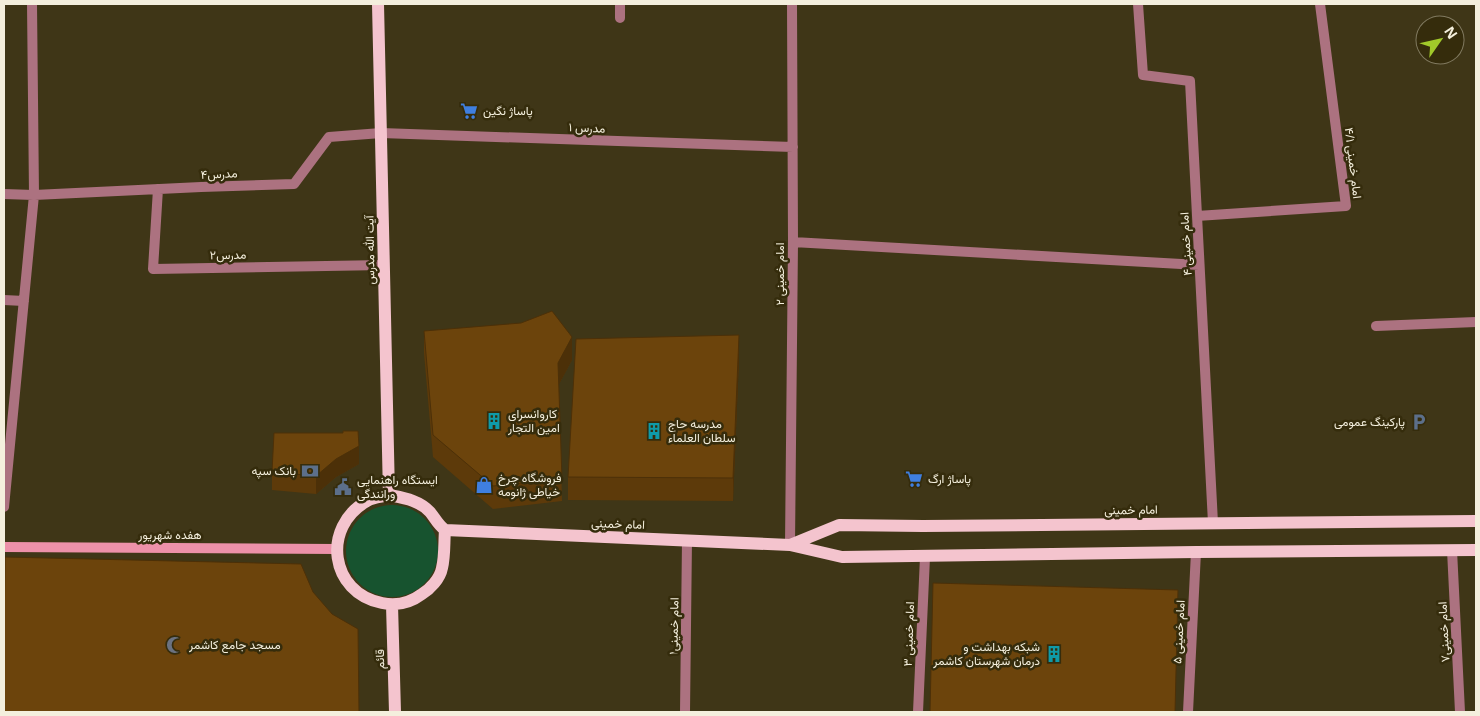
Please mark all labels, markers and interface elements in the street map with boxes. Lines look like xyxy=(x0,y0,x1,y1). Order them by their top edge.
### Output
north arrow xyxy=(1415,15,1465,65)
text: N xyxy=(1440,22,1462,42)
supermarket icon: پاساژ نگین xyxy=(459,101,479,121)
place label: پاساژ نگین xyxy=(483,102,533,119)
street label: مدرس ۱ xyxy=(568,118,606,137)
street label: امام خمینی ۴/۱ xyxy=(1341,126,1366,199)
street label: مدرس۴ xyxy=(200,164,238,183)
street label: امام خمینی ۴ xyxy=(1175,212,1196,276)
street label: آیت الله مدرس xyxy=(360,214,379,285)
street label: امام خمینی ۲ xyxy=(771,242,788,306)
street label: مدرس۲ xyxy=(210,246,246,263)
place label: کاروانسرای امین التجار xyxy=(507,405,560,436)
building icon: کاروانسرای امین التجار xyxy=(484,411,504,431)
parking icon: پارکینگ عمومی xyxy=(1409,412,1429,432)
place label: پارکینگ عمومی xyxy=(1334,413,1405,430)
place label: مدرسه حاج سلطان العلماء xyxy=(668,415,736,446)
building icon: مدرسه حاج سلطان العلماء xyxy=(644,421,664,441)
bank icon: بانک سپه xyxy=(300,461,320,481)
place label: بانک سپه xyxy=(251,462,296,479)
place label: فروشگاه چرخ خیاطی ژانومه xyxy=(498,469,561,500)
supermarket icon: پاساژ ارگ xyxy=(904,469,924,489)
place label: پاساژ ارگ xyxy=(928,470,971,487)
place label: ایستگاه راهنمایی ورانندگی xyxy=(357,471,438,502)
shop icon: فروشگاه چرخ خیاطی ژانومه xyxy=(474,475,494,495)
public building icon: ایستگاه راهنمایی ورانندگی xyxy=(333,477,353,497)
street label: امام خمینی xyxy=(1104,501,1158,518)
street label: امام خمینی xyxy=(591,514,645,533)
street label: هفده شهریور xyxy=(137,526,202,543)
street label: امام خمینی۱ xyxy=(665,597,682,655)
street label: امام خمینی ۵ xyxy=(1168,600,1189,664)
street label: امام خمینی ۳ xyxy=(899,601,918,667)
street label: امام خمینی۷ xyxy=(1433,601,1454,663)
mosque icon: مسجد جامع کاشمر xyxy=(165,635,185,655)
place label: مسجد جامع کاشمر xyxy=(188,636,281,654)
place label: شبکه بهداشت و درمان شهرستان کاشمر xyxy=(932,638,1040,669)
building icon: شبکه بهداشت و درمان شهرستان کاشمر xyxy=(1044,644,1064,664)
street label: قائم xyxy=(371,649,388,669)

